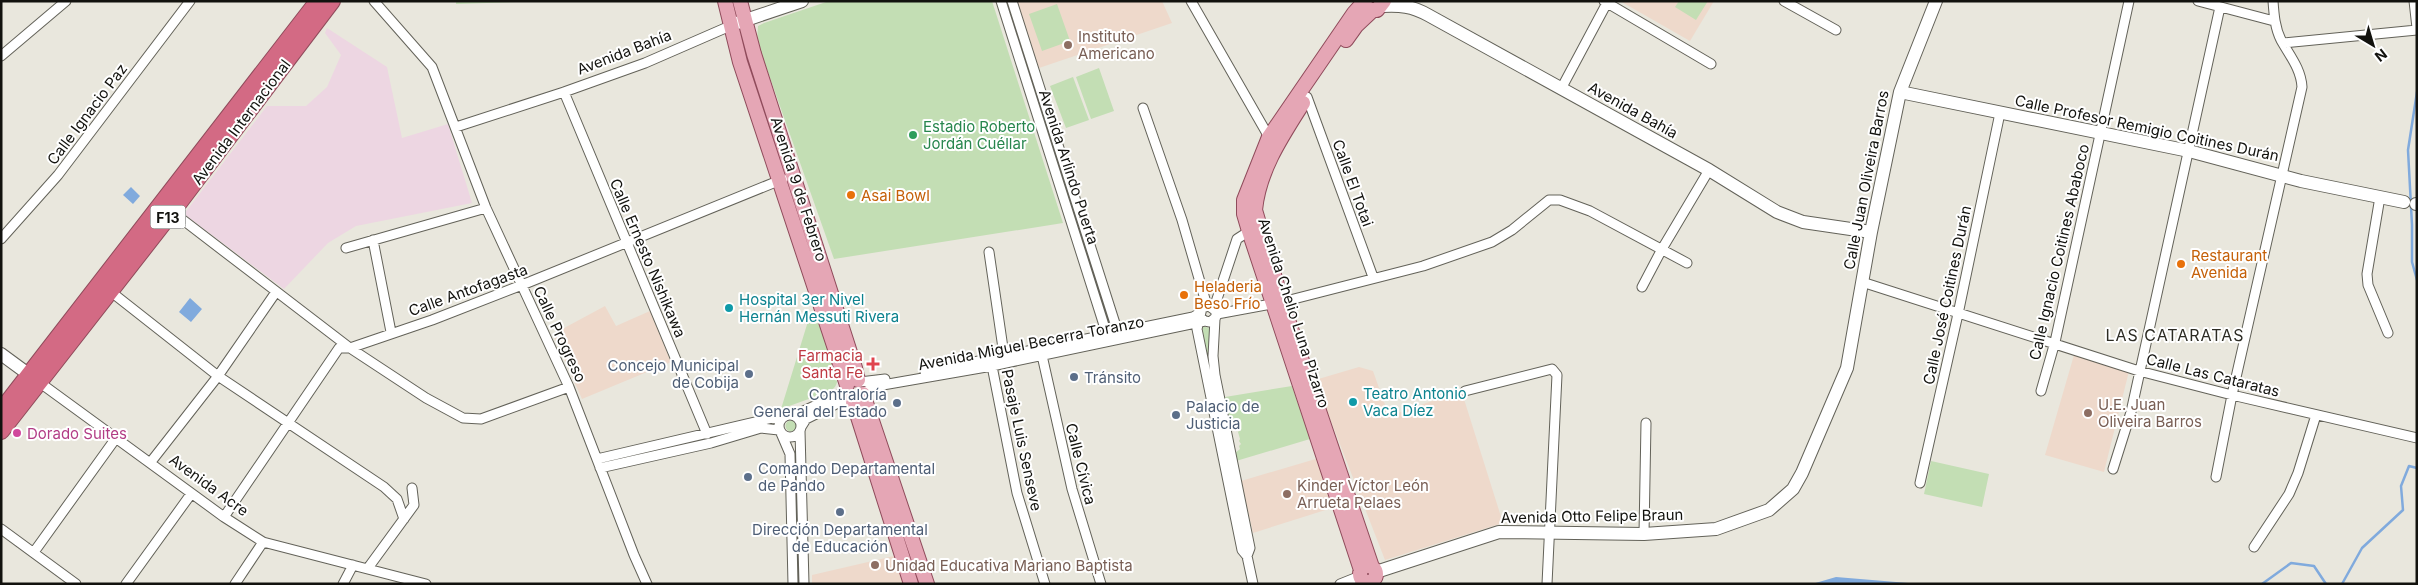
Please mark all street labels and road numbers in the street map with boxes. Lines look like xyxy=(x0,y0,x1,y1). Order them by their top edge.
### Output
street label: Avenida Bahía xyxy=(574,25,674,79)
street label: Avenida Internacional xyxy=(188,55,294,189)
street label: Calle Ignacio Paz xyxy=(43,60,131,168)
street label: Avenida Bahía xyxy=(1585,78,1681,142)
street label: Avenida Arlindo Puerta xyxy=(1035,87,1103,247)
street label: Calle Juan Oliveira Barros xyxy=(1839,89,1893,271)
street label: Calle Profesor Remigio Coitines Durán xyxy=(2013,91,2281,165)
street label: Avenida 9 de Febrero xyxy=(767,114,831,264)
street label: Calle El Totai xyxy=(1329,137,1377,229)
street label: Calle Ignacio Coitines Ababoco xyxy=(2025,142,2093,362)
street label: Calle Ernesto Nishikawa xyxy=(606,176,690,340)
street label: Calle José Coitines Durán xyxy=(1919,204,1975,386)
road number: F13 xyxy=(150,206,186,228)
street label: Avenida Chelio Luna Pizarro xyxy=(1254,216,1334,410)
street label: Calle Antofagasta xyxy=(406,260,530,320)
street label: Calle Progreso xyxy=(529,283,591,385)
street label: Avenida Miguel Becerra Toranzo xyxy=(916,312,1146,374)
street label: Calle Las Cataratas xyxy=(2144,349,2282,401)
street label: Pasaje Luis Senseve xyxy=(998,367,1046,513)
street label: Calle Cívica xyxy=(1062,421,1100,507)
street label: Avenida Acre xyxy=(166,450,252,520)
street label: Avenida Otto Felipe Braun xyxy=(1501,505,1683,527)

